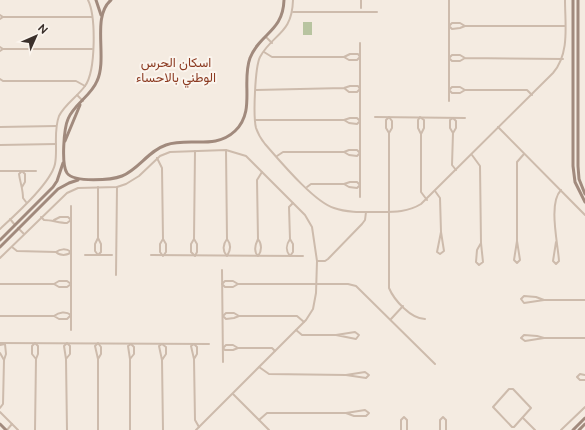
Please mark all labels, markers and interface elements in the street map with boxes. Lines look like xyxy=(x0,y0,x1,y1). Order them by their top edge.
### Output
north arrow xyxy=(16,16,56,56)
text: N xyxy=(35,22,50,37)
district label: اسكان الحرس الوطني بالاحساء xyxy=(136,55,216,88)

